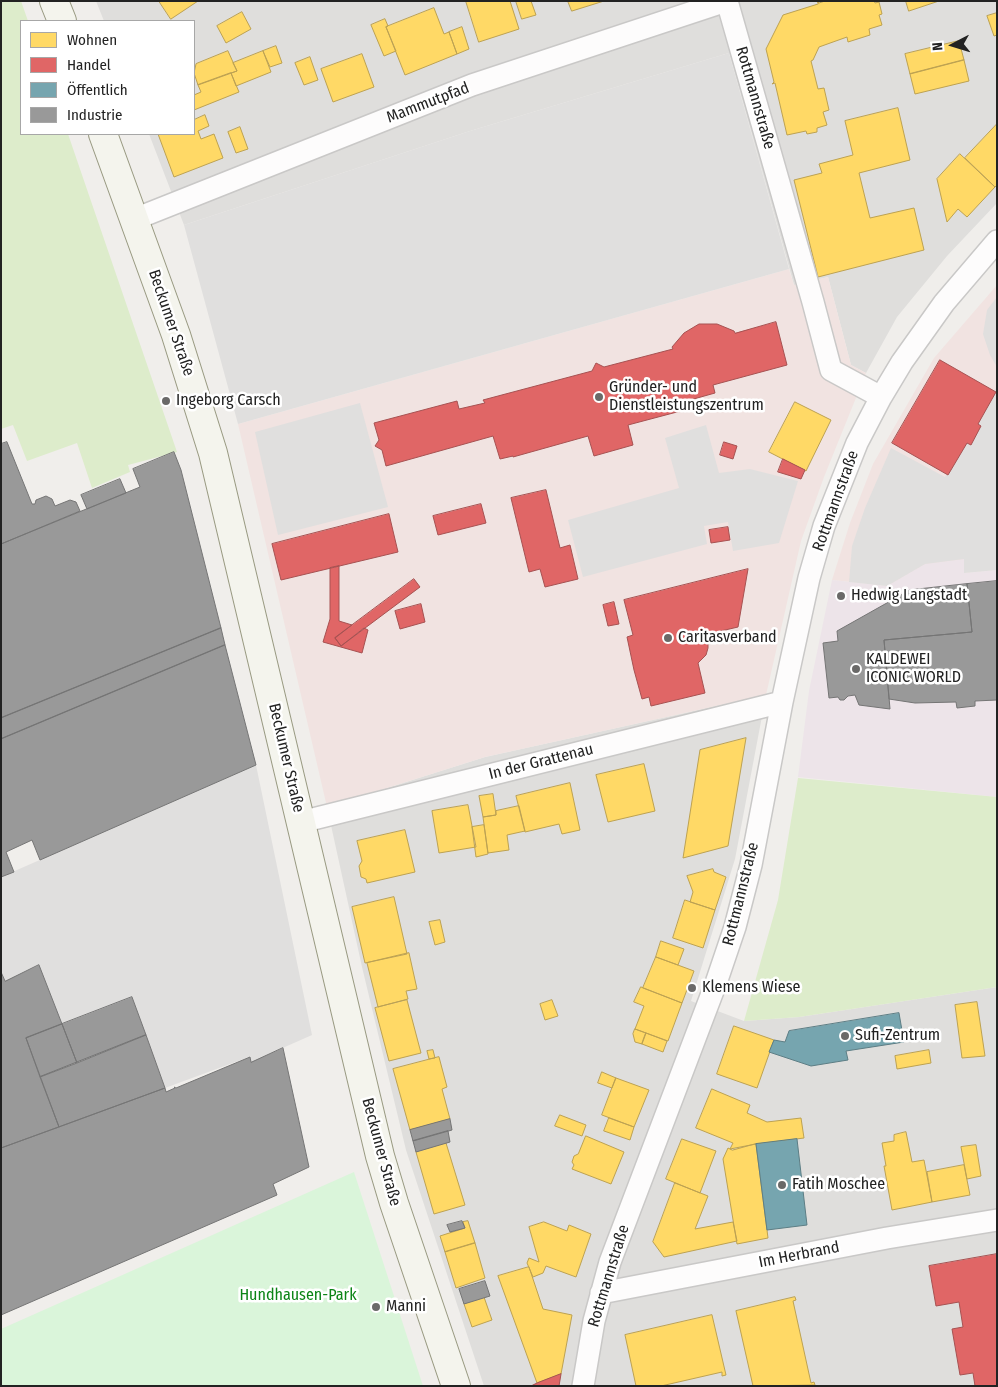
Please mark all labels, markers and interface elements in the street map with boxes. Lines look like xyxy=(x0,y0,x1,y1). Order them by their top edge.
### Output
legend xyxy=(20,20,195,135)
north arrow xyxy=(928,20,978,70)
text: Wohnen xyxy=(67,31,117,49)
text: N xyxy=(929,41,946,51)
street label: Rottmannstraße xyxy=(731,44,779,152)
text: Handel xyxy=(67,56,111,74)
street label: Mammutpfad xyxy=(384,78,472,128)
text: Öffentlich xyxy=(67,81,128,99)
text: Industrie xyxy=(67,106,122,124)
street label: Beckumer Straße xyxy=(144,267,198,379)
place label: Gründer- und Dienstleistungszentrum xyxy=(609,378,764,416)
place label: Ingeborg Carsch xyxy=(176,391,281,411)
marker: Gründer- und Dienstleistungszentrum xyxy=(593,391,605,403)
marker: Ingeborg Carsch xyxy=(160,395,172,407)
street label: Rottmannstraße xyxy=(809,448,863,554)
place label: Hedwig Langstadt xyxy=(851,586,967,606)
marker: Hedwig Langstadt xyxy=(835,590,847,602)
place label: Caritasverband xyxy=(678,628,777,648)
marker: Caritasverband xyxy=(662,632,674,644)
place label: KALDEWEI ICONIC WORLD xyxy=(866,650,961,688)
marker: KALDEWEI ICONIC WORLD xyxy=(850,663,862,675)
street label: Beckumer Straße xyxy=(264,702,308,814)
street label: In der Grattenau xyxy=(487,740,595,784)
street label: Rottmannstraße xyxy=(719,840,763,948)
place label: Klemens Wiese xyxy=(702,978,800,998)
marker: Klemens Wiese xyxy=(686,982,698,994)
place label: Sufi-Zentrum xyxy=(855,1026,940,1046)
marker: Sufi-Zentrum xyxy=(839,1030,851,1042)
street label: Beckumer Straße xyxy=(357,1096,405,1208)
place label: Fatih Moschee xyxy=(792,1175,885,1195)
marker: Fatih Moschee xyxy=(776,1179,788,1191)
street label: Rottmannstraße xyxy=(584,1223,634,1329)
street label: Im Herbrand xyxy=(757,1238,841,1272)
park label: Hundhausen-Park xyxy=(239,1286,357,1306)
place label: Manni xyxy=(386,1297,426,1317)
marker: Manni xyxy=(370,1301,382,1313)

